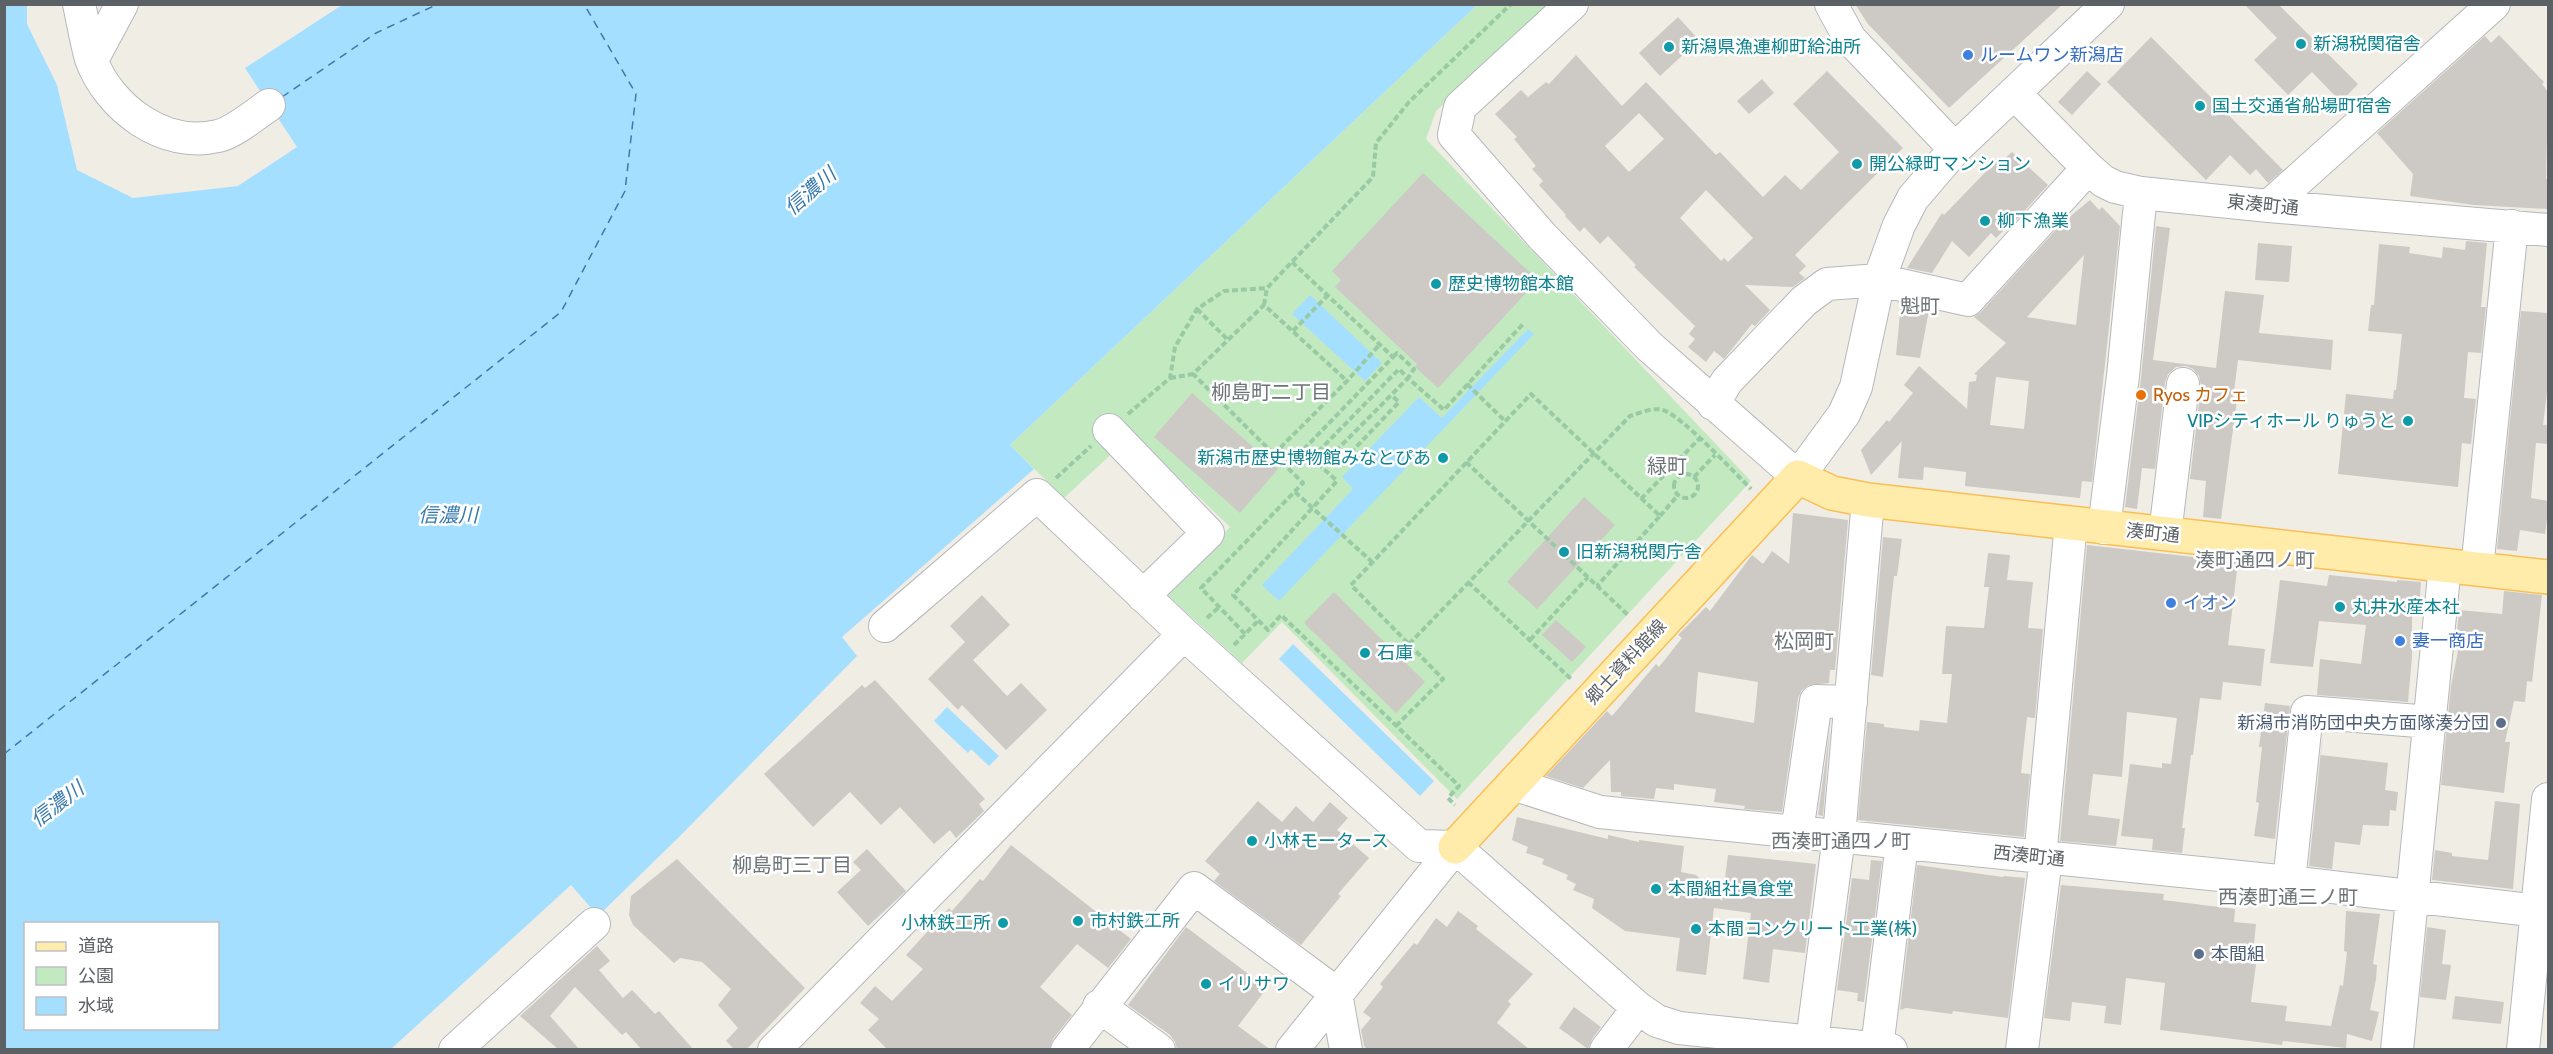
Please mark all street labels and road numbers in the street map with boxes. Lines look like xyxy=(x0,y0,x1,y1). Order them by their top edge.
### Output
street label: 東湊町通 xyxy=(2226,190,2300,220)
street label: 湊町通 xyxy=(2125,519,2181,547)
street label: 郷土資料館線 xyxy=(1581,615,1671,709)
street label: 西湊町通 xyxy=(1992,841,2066,871)

